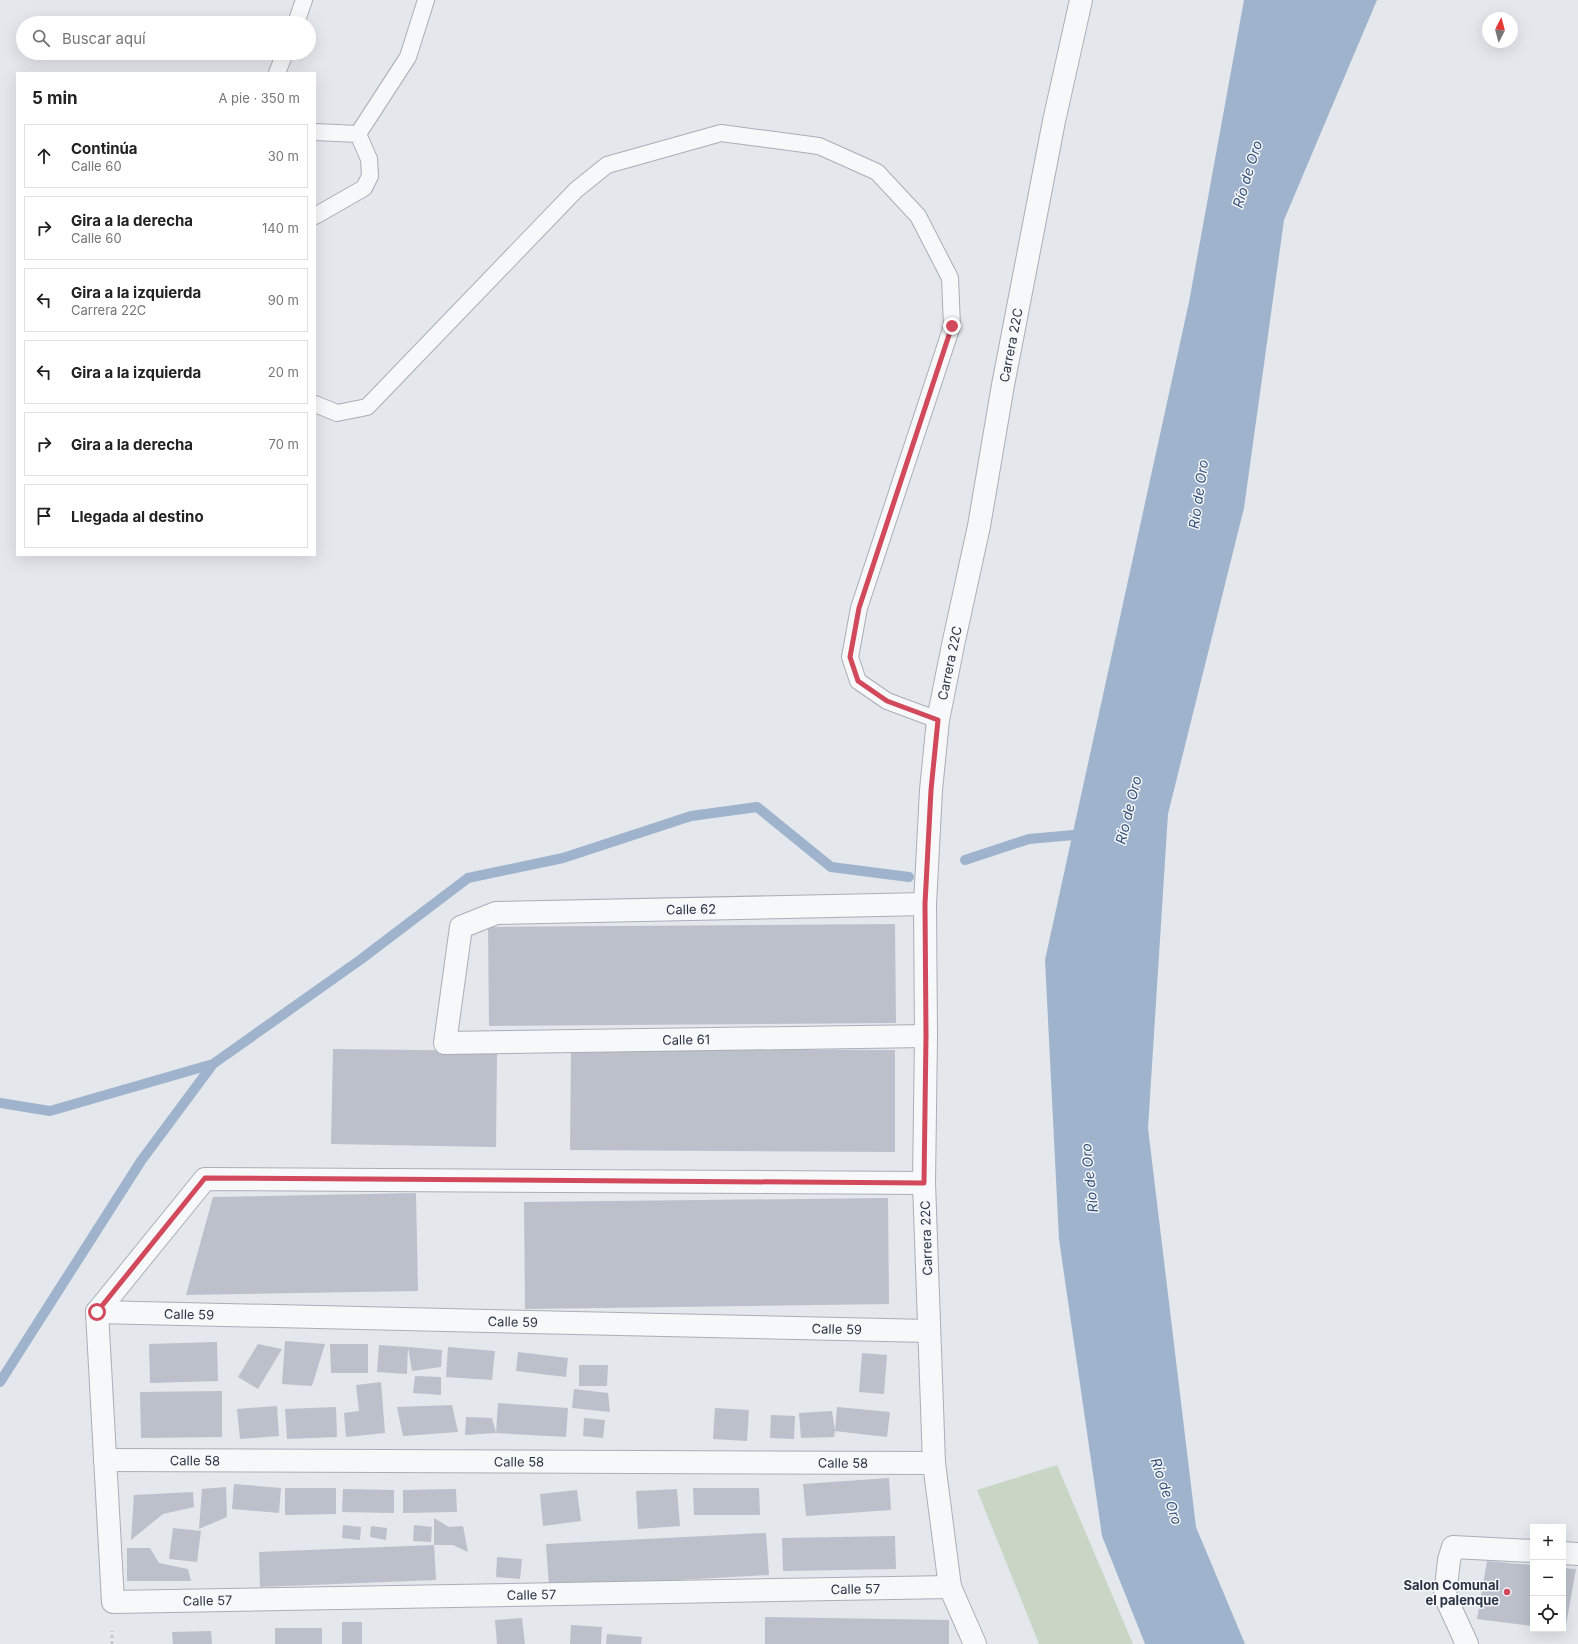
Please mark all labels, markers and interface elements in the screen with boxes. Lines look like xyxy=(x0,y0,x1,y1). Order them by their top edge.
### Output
north arrow xyxy=(1482,12,1518,48)
search box xyxy=(16,16,316,60)
icon: search xyxy=(30,27,52,49)
text: Buscar aquí xyxy=(62,29,146,48)
text: 5 min xyxy=(32,88,78,108)
text: A pie · 350 m xyxy=(218,90,300,106)
water label: Río de Oro xyxy=(1229,138,1265,210)
text: Continúa xyxy=(71,139,138,158)
icon: ahead xyxy=(33,145,55,167)
text: 30 m xyxy=(268,148,299,164)
text: Calle 60 xyxy=(71,158,122,174)
text: Gira a la derecha xyxy=(71,211,193,230)
icon: right xyxy=(33,217,55,239)
text: 140 m xyxy=(262,220,299,236)
text: Calle 60 xyxy=(71,230,122,246)
text: Gira a la izquierda xyxy=(71,283,201,302)
icon: left xyxy=(33,289,55,311)
text: 90 m xyxy=(268,292,299,308)
text: Carrera 22C xyxy=(71,302,146,318)
street label: Carrera 22C xyxy=(996,306,1026,384)
route end xyxy=(943,317,961,335)
icon: left xyxy=(33,361,55,383)
text: Gira a la izquierda xyxy=(71,363,201,382)
text: 20 m xyxy=(268,364,299,380)
icon: right xyxy=(33,433,55,455)
text: Gira a la derecha xyxy=(71,435,193,454)
text: 70 m xyxy=(269,436,299,452)
water label: Río de Oro xyxy=(1185,458,1211,530)
icon: arrive xyxy=(33,505,55,527)
text: Llegada al destino xyxy=(71,507,204,526)
street label: Carrera 22C xyxy=(934,624,965,702)
water label: Río de Oro xyxy=(1111,774,1145,846)
street label: Calle 62 xyxy=(666,901,716,917)
street label: Calle 61 xyxy=(662,1031,710,1048)
water label: Río de Oro xyxy=(1077,1143,1101,1213)
street label: Carrera 22C xyxy=(917,1200,935,1276)
route start xyxy=(88,1303,106,1321)
street label: Calle 59 xyxy=(164,1306,214,1323)
street label: Calle 59 xyxy=(488,1313,538,1330)
street label: Calle 59 xyxy=(811,1320,862,1337)
street label: Calle 58 xyxy=(170,1452,220,1468)
street label: Calle 58 xyxy=(494,1453,544,1470)
street label: Calle 58 xyxy=(818,1455,868,1471)
water label: Río de Oro xyxy=(1148,1455,1186,1527)
map controls xyxy=(1530,1524,1566,1632)
button: + xyxy=(1530,1524,1566,1560)
button: − xyxy=(1530,1560,1566,1596)
place label: Salon Comunal el palenque xyxy=(1404,1577,1499,1608)
street label: Calle 57 xyxy=(830,1580,880,1597)
street label: Calle 57 xyxy=(507,1586,556,1603)
marker: Salon Comunal el palenque xyxy=(1502,1587,1512,1597)
street label: Calle 57 xyxy=(183,1592,233,1609)
button: locate xyxy=(1530,1596,1566,1632)

